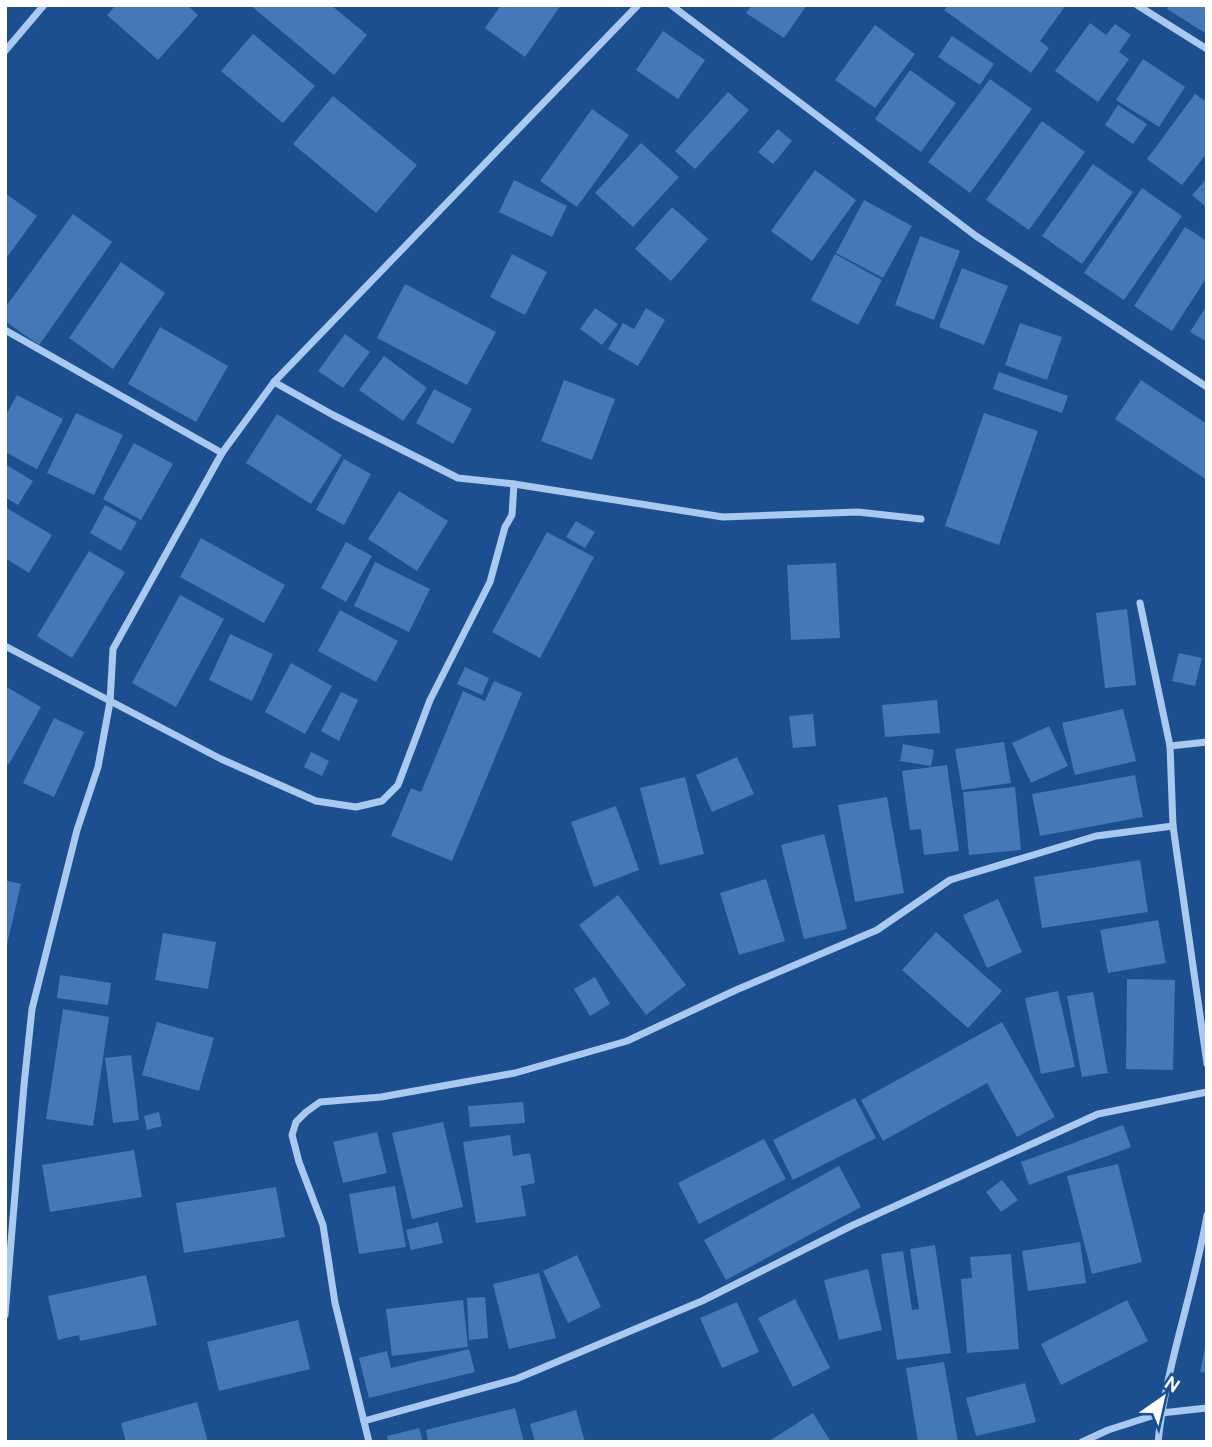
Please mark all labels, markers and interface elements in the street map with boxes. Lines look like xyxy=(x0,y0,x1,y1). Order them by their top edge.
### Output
north arrow xyxy=(1128,1363,1198,1433)
text: N xyxy=(1160,1371,1184,1398)

